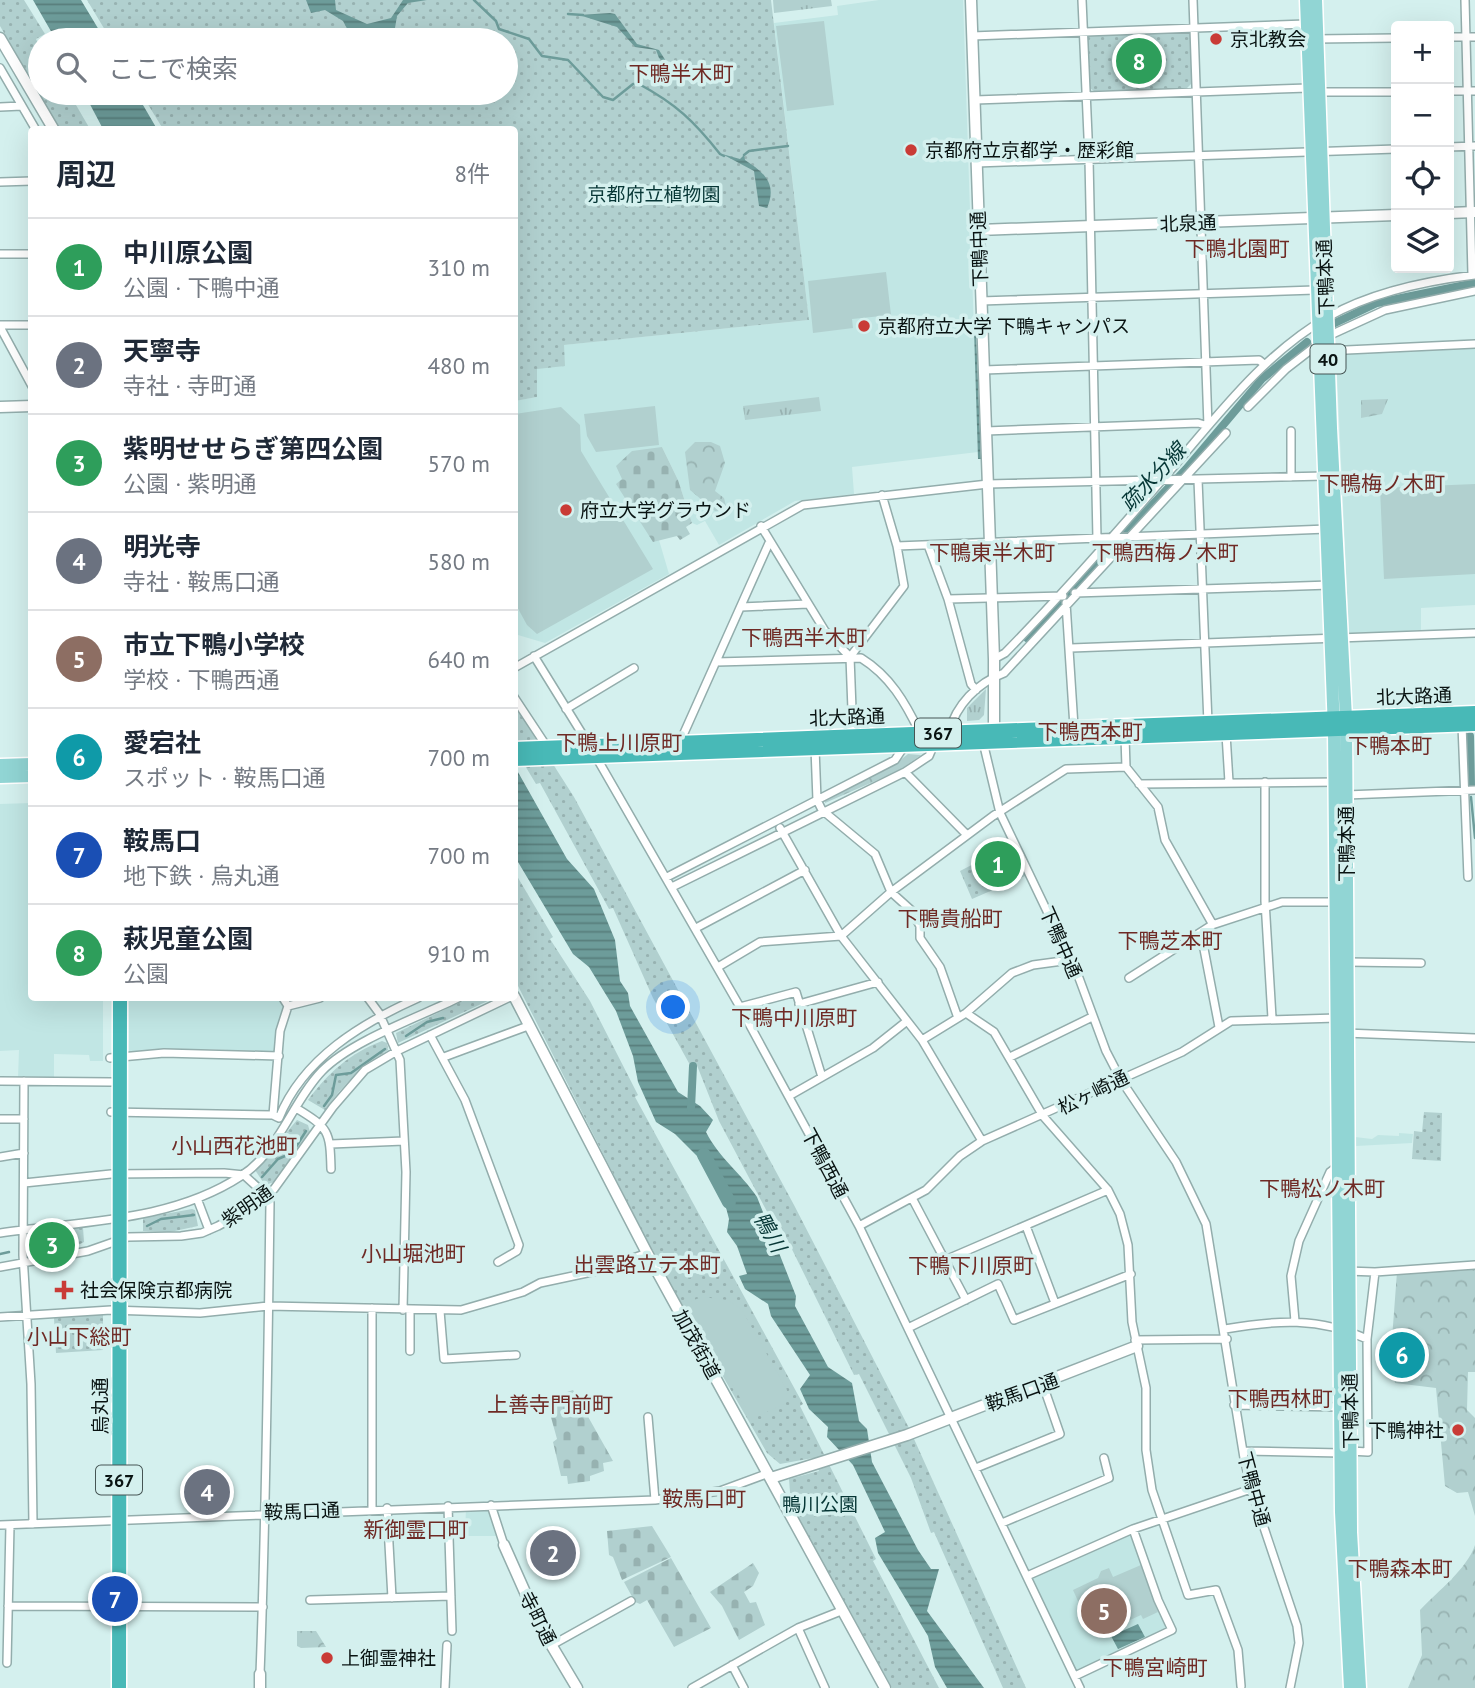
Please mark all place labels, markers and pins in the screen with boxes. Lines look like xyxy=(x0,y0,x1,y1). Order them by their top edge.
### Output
place label: 京北教会 xyxy=(1230,27,1306,51)
marker: 京北教会 xyxy=(1208,31,1224,47)
pin: 8 xyxy=(1116,35,1162,87)
place label: 京都府立京都学・歴彩館 xyxy=(925,138,1134,162)
marker: 京都府立京都学・歴彩館 xyxy=(903,142,919,158)
place label: 京都府立大学 下鴨キャンパス xyxy=(878,314,1130,338)
marker: 京都府立大学 下鴨キャンパス xyxy=(856,318,872,334)
place label: 府立大学グラウンド xyxy=(580,498,751,522)
marker: 府立大学グラウンド xyxy=(558,502,574,518)
pin: 1 xyxy=(975,838,1021,890)
pin: 3 xyxy=(29,1219,75,1271)
place label: 社会保険京都病院 xyxy=(80,1278,232,1302)
marker: 社会保険京都病院 xyxy=(54,1280,74,1300)
pin: 6 xyxy=(1379,1329,1425,1381)
place label: 下鴨神社 xyxy=(1368,1418,1444,1442)
marker: 下鴨神社 xyxy=(1450,1422,1466,1438)
pin: 4 xyxy=(184,1466,230,1518)
pin: 2 xyxy=(530,1527,576,1579)
pin: 7 xyxy=(92,1573,138,1625)
pin: 5 xyxy=(1081,1585,1127,1637)
place label: 上御霊神社 xyxy=(341,1646,436,1670)
marker: 上御霊神社 xyxy=(319,1650,335,1666)

